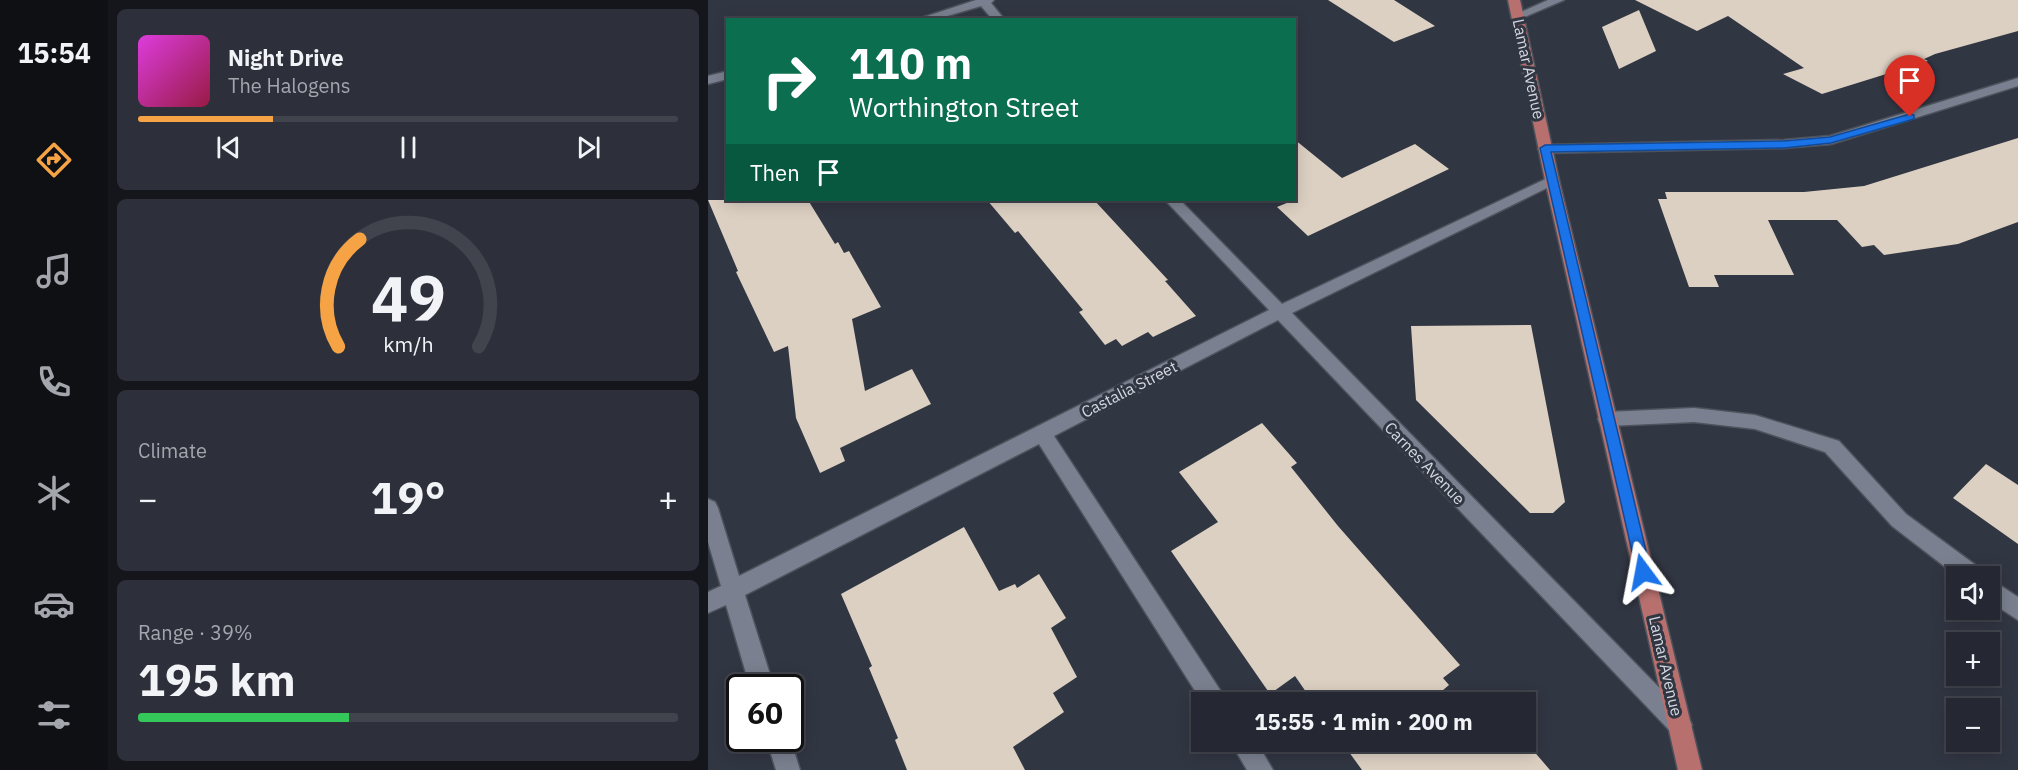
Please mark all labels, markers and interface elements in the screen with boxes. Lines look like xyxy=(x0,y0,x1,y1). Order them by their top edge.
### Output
street label: Lamar Avenue xyxy=(1509,17,1549,121)
text: 15:54 xyxy=(17,35,91,70)
text: 110 m xyxy=(849,36,972,91)
icon: right xyxy=(750,42,828,120)
text: Night Drive xyxy=(228,43,344,72)
pin xyxy=(1884,55,1935,117)
icon: arrive xyxy=(1893,64,1926,97)
text: The Halogens xyxy=(228,72,350,99)
text: Worthington Street xyxy=(849,89,1079,124)
icon: previous xyxy=(212,131,245,164)
icon: pause xyxy=(392,131,425,164)
icon: next xyxy=(572,131,605,164)
icon: directions xyxy=(33,139,75,181)
icon: arrive xyxy=(812,156,845,189)
text: Then xyxy=(750,158,800,187)
icon: music xyxy=(33,250,75,292)
text: 49 xyxy=(371,257,445,338)
text: km/h xyxy=(383,330,433,358)
street label: Castalia Street xyxy=(1078,356,1180,422)
icon: phone xyxy=(33,361,75,403)
street label: Carnes Avenue xyxy=(1381,417,1470,509)
text: Climate xyxy=(138,437,207,464)
text: 19° xyxy=(370,468,446,526)
icon: climate xyxy=(33,472,75,514)
text: − xyxy=(138,477,158,520)
text: + xyxy=(658,477,678,520)
position arrow xyxy=(1611,540,1675,604)
map controls xyxy=(1946,566,2000,752)
button: sound xyxy=(1946,566,2000,620)
icon: car xyxy=(33,583,75,625)
street label: Lamar Avenue xyxy=(1645,614,1687,718)
text: Range · 39% xyxy=(138,619,253,646)
button: + xyxy=(1946,632,2000,686)
text: 195 km xyxy=(138,650,296,708)
speed limit sign: 60 xyxy=(726,674,804,752)
icon: filters xyxy=(33,694,75,736)
button: − xyxy=(1946,698,2000,752)
text: 15:55 · 1 min · 200 m xyxy=(1254,707,1473,736)

